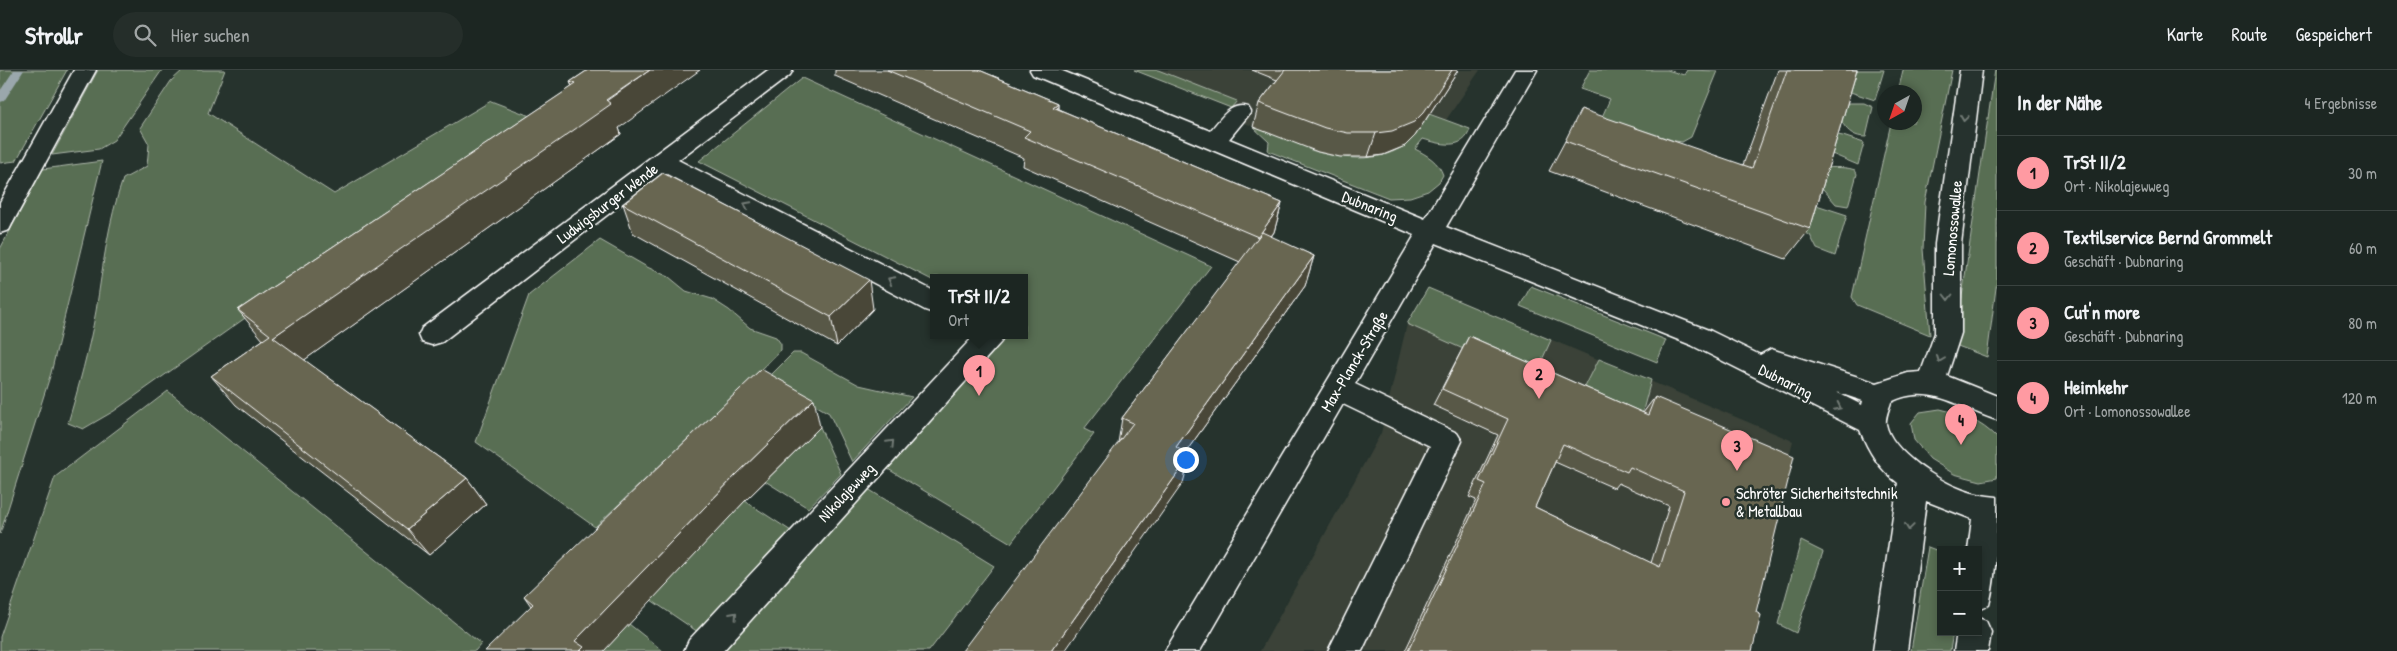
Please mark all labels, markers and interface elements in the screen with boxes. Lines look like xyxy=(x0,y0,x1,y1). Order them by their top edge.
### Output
search box xyxy=(113,12,463,57)
text: Strollr xyxy=(25,19,83,51)
icon: search xyxy=(131,21,159,49)
text: Hier suchen xyxy=(171,22,250,48)
text: Karte xyxy=(2167,22,2204,47)
text: Route xyxy=(2232,22,2268,47)
text: Gespeichert xyxy=(2296,22,2372,47)
north arrow xyxy=(1877,85,1922,130)
text: In der Nähe xyxy=(2017,88,2102,117)
text: 4 Ergebnisse xyxy=(2305,92,2377,114)
one-way arrow xyxy=(1960,114,1970,123)
text: TrSt II/2 xyxy=(2064,149,2126,175)
street label: Ludwigsburger Wende xyxy=(552,157,663,248)
text: 1 xyxy=(2030,162,2036,184)
text: 30 m xyxy=(2348,162,2377,184)
text: Ort · Nikolajewweg xyxy=(2064,175,2169,197)
street label: Lomonossowallee xyxy=(1937,179,1967,277)
street label: Dubnaring xyxy=(1339,185,1401,227)
one-way arrow xyxy=(743,201,752,211)
text: Textilservice Bernd Grommelt xyxy=(2064,224,2272,250)
text: 2 xyxy=(2029,237,2037,259)
text: 60 m xyxy=(2349,237,2377,259)
text: Geschäft · Dubnaring xyxy=(2064,250,2183,272)
popup xyxy=(930,274,1028,339)
one-way arrow xyxy=(887,276,896,286)
text: TrSt II/2 xyxy=(948,283,1010,309)
one-way arrow xyxy=(1943,294,1953,301)
text: Cut'n more xyxy=(2064,299,2140,325)
street label: Max-Planck-Straße xyxy=(1315,306,1393,416)
text: Ort xyxy=(948,309,969,331)
text: 3 xyxy=(2029,312,2037,334)
text: 80 m xyxy=(2348,312,2377,334)
text: Geschäft · Dubnaring xyxy=(2064,325,2183,347)
one-way arrow xyxy=(1936,354,1946,362)
pin: 1 xyxy=(963,355,995,396)
pin: 2 xyxy=(1523,358,1555,399)
street label: Dubnaring xyxy=(1755,358,1817,404)
text: Heimkehr xyxy=(2064,374,2128,400)
text: 4 xyxy=(2030,387,2036,409)
text: 120 m xyxy=(2342,387,2377,409)
text: Ort · Lomonossowallee xyxy=(2064,400,2191,422)
one-way arrow xyxy=(1833,401,1842,411)
pin: 4 xyxy=(1945,404,1977,445)
pin: 3 xyxy=(1721,430,1753,471)
one-way arrow xyxy=(885,440,894,449)
your location xyxy=(1173,447,1199,473)
street label: Nikolajewweg xyxy=(813,457,879,527)
place label: Schröter Sicherheitstechnik & Metallbau xyxy=(1736,482,1898,522)
marker: Schröter Sicherheitstechnik & Metallbau xyxy=(1720,496,1732,508)
one-way arrow xyxy=(1904,523,1914,532)
map controls xyxy=(1937,546,1982,636)
button: + xyxy=(1937,546,1982,591)
button: − xyxy=(1937,591,1982,636)
one-way arrow xyxy=(728,611,737,620)

